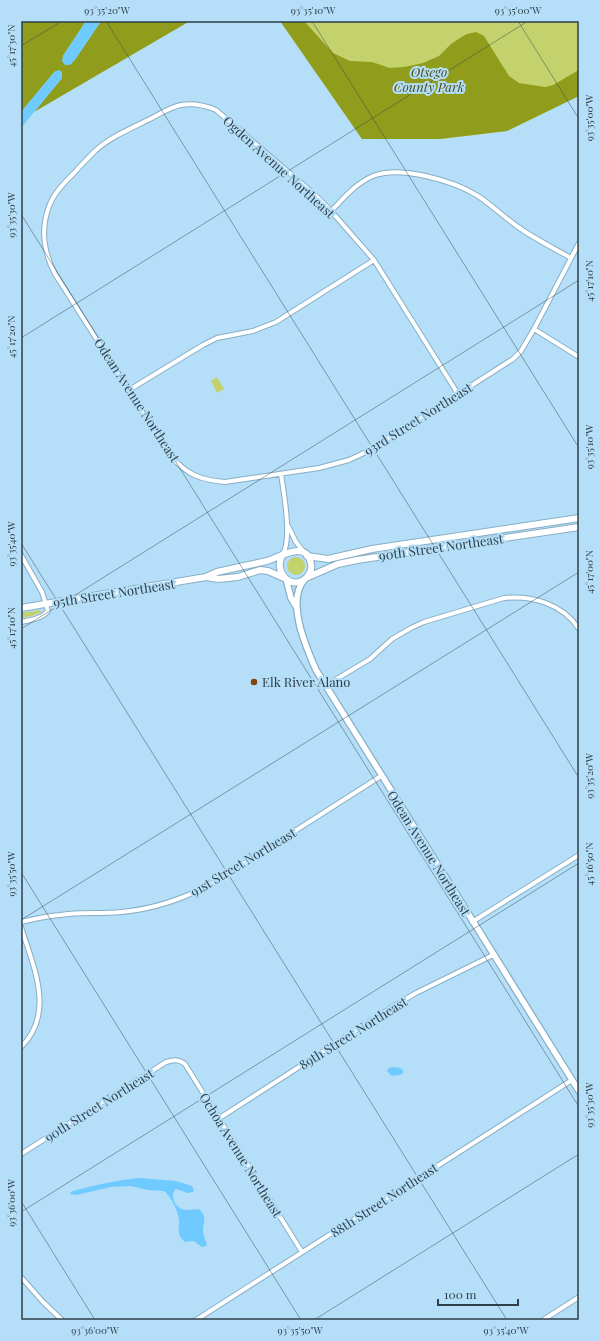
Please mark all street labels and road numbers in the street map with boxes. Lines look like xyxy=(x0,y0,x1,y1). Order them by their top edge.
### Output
street label: Ogden Avenue Northeast xyxy=(220,112,339,222)
street label: Odean Avenue Northeast xyxy=(91,335,184,465)
street label: 93rd Street Northeast xyxy=(361,378,475,459)
street label: 90th Street Northeast xyxy=(378,529,505,564)
street label: 95th Street Northeast xyxy=(52,574,176,611)
street label: Odean Avenue Northeast xyxy=(384,787,475,919)
street label: 91st Street Northeast xyxy=(187,823,299,900)
street label: 89th Street Northeast xyxy=(295,992,410,1073)
street label: 90th Street Northeast xyxy=(41,1064,157,1145)
street label: Ochoa Avenue Northeast xyxy=(196,1089,287,1220)
street label: 88th Street Northeast xyxy=(327,1158,441,1241)

